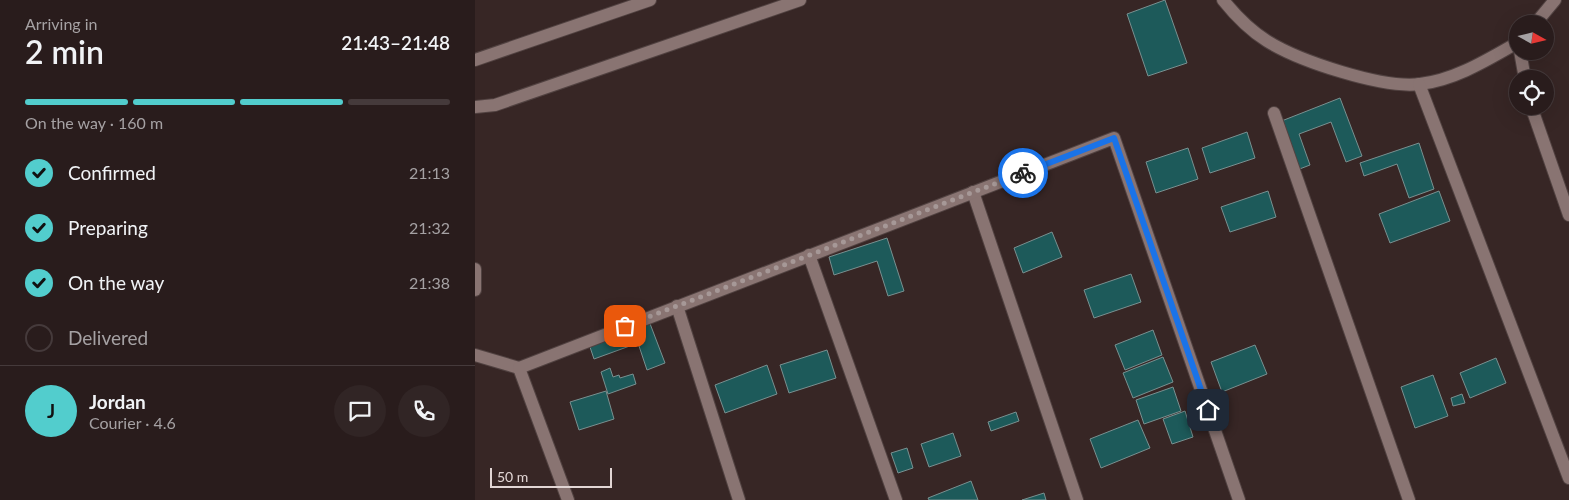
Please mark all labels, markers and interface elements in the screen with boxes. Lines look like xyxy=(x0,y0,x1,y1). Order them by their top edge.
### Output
text: Arriving in xyxy=(25,14,98,33)
north arrow xyxy=(1509,15,1554,60)
map controls xyxy=(1509,15,1554,115)
text: 21:43–21:48 xyxy=(341,31,450,54)
text: 2 min xyxy=(25,32,104,71)
button: locate xyxy=(1509,70,1554,115)
text: On the way · 160 m xyxy=(25,113,163,132)
courier xyxy=(998,148,1048,198)
icon: check xyxy=(25,159,53,187)
icon: bike xyxy=(1009,159,1037,187)
text: Confirmed xyxy=(68,161,156,184)
text: 21:13 xyxy=(409,163,450,182)
icon: check xyxy=(25,214,53,242)
text: Preparing xyxy=(68,216,148,239)
text: 21:32 xyxy=(409,218,450,237)
icon: check xyxy=(25,269,53,297)
text: On the way xyxy=(68,271,164,294)
text: 21:38 xyxy=(409,273,450,292)
pin xyxy=(604,305,646,347)
icon: bag xyxy=(611,312,639,340)
text: Delivered xyxy=(68,326,148,349)
button: chat xyxy=(334,385,386,437)
button: phone xyxy=(398,385,450,437)
pin xyxy=(1187,389,1229,431)
text: Jordan xyxy=(89,390,146,413)
icon: home xyxy=(1194,396,1222,424)
text: J xyxy=(47,399,55,422)
text: Courier · 4.6 xyxy=(89,413,176,432)
scale bar xyxy=(490,465,613,488)
text: 50 m xyxy=(497,468,528,485)

